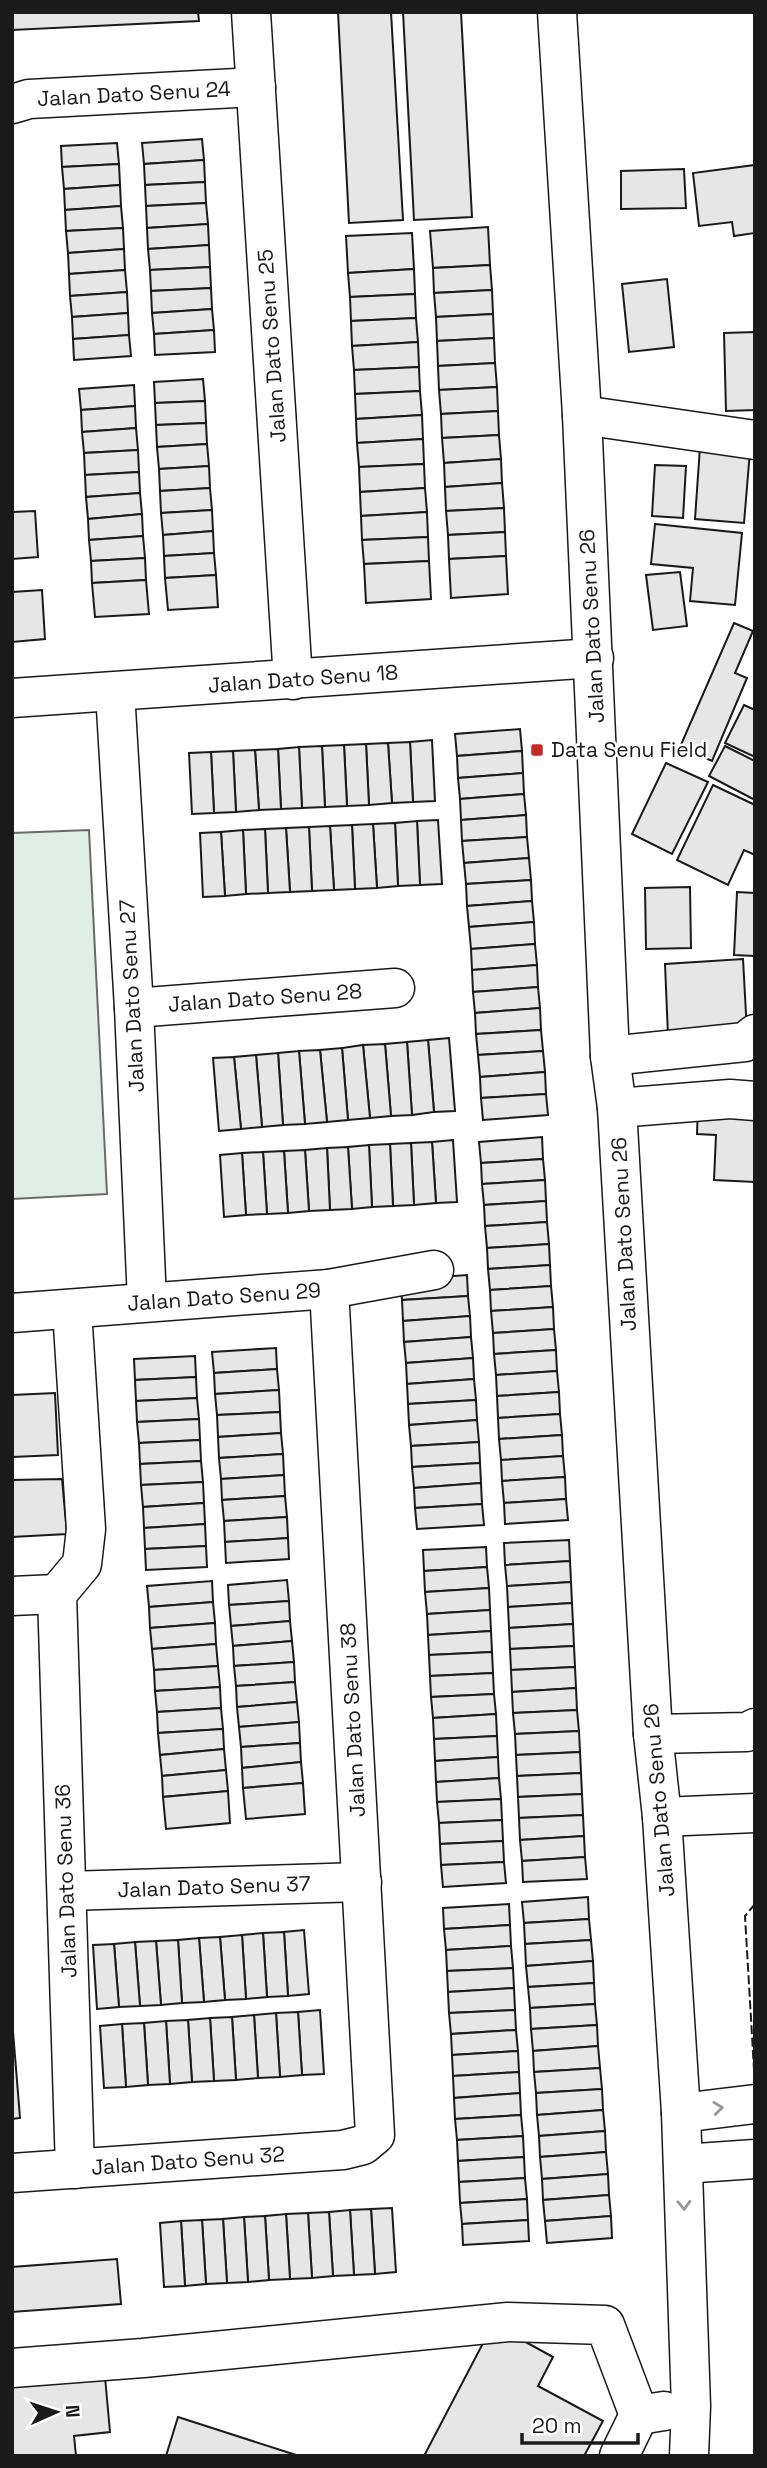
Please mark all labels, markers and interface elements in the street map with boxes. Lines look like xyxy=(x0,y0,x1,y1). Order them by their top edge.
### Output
street label: Jalan Dato Senu 24 xyxy=(36,75,232,112)
street label: Jalan Dato Senu 25 xyxy=(251,248,292,444)
street label: Jalan Dato Senu 26 xyxy=(573,528,610,724)
street label: Jalan Dato Senu 18 xyxy=(207,658,399,699)
place label: Data Senu Field xyxy=(551,736,707,763)
marker: Data Senu Field xyxy=(529,742,545,758)
street label: Jalan Dato Senu 27 xyxy=(113,899,150,1093)
street label: Jalan Dato Senu 28 xyxy=(167,977,363,1018)
street label: Jalan Dato Senu 26 xyxy=(605,1136,642,1332)
street label: Jalan Dato Senu 29 xyxy=(126,1276,322,1317)
street label: Jalan Dato Senu 38 xyxy=(334,1622,371,1818)
street label: Jalan Dato Senu 26 xyxy=(637,1702,680,1898)
street label: Jalan Dato Senu 36 xyxy=(49,1783,82,1979)
street label: Jalan Dato Senu 37 xyxy=(117,1870,311,1903)
one-way arrow xyxy=(712,2101,724,2116)
street label: Jalan Dato Senu 32 xyxy=(90,2140,286,2181)
one-way arrow xyxy=(677,2200,692,2211)
north arrow xyxy=(21,2377,91,2447)
scale bar xyxy=(522,2402,638,2446)
text: N xyxy=(60,2404,85,2418)
text: 20 m xyxy=(532,2412,582,2439)

